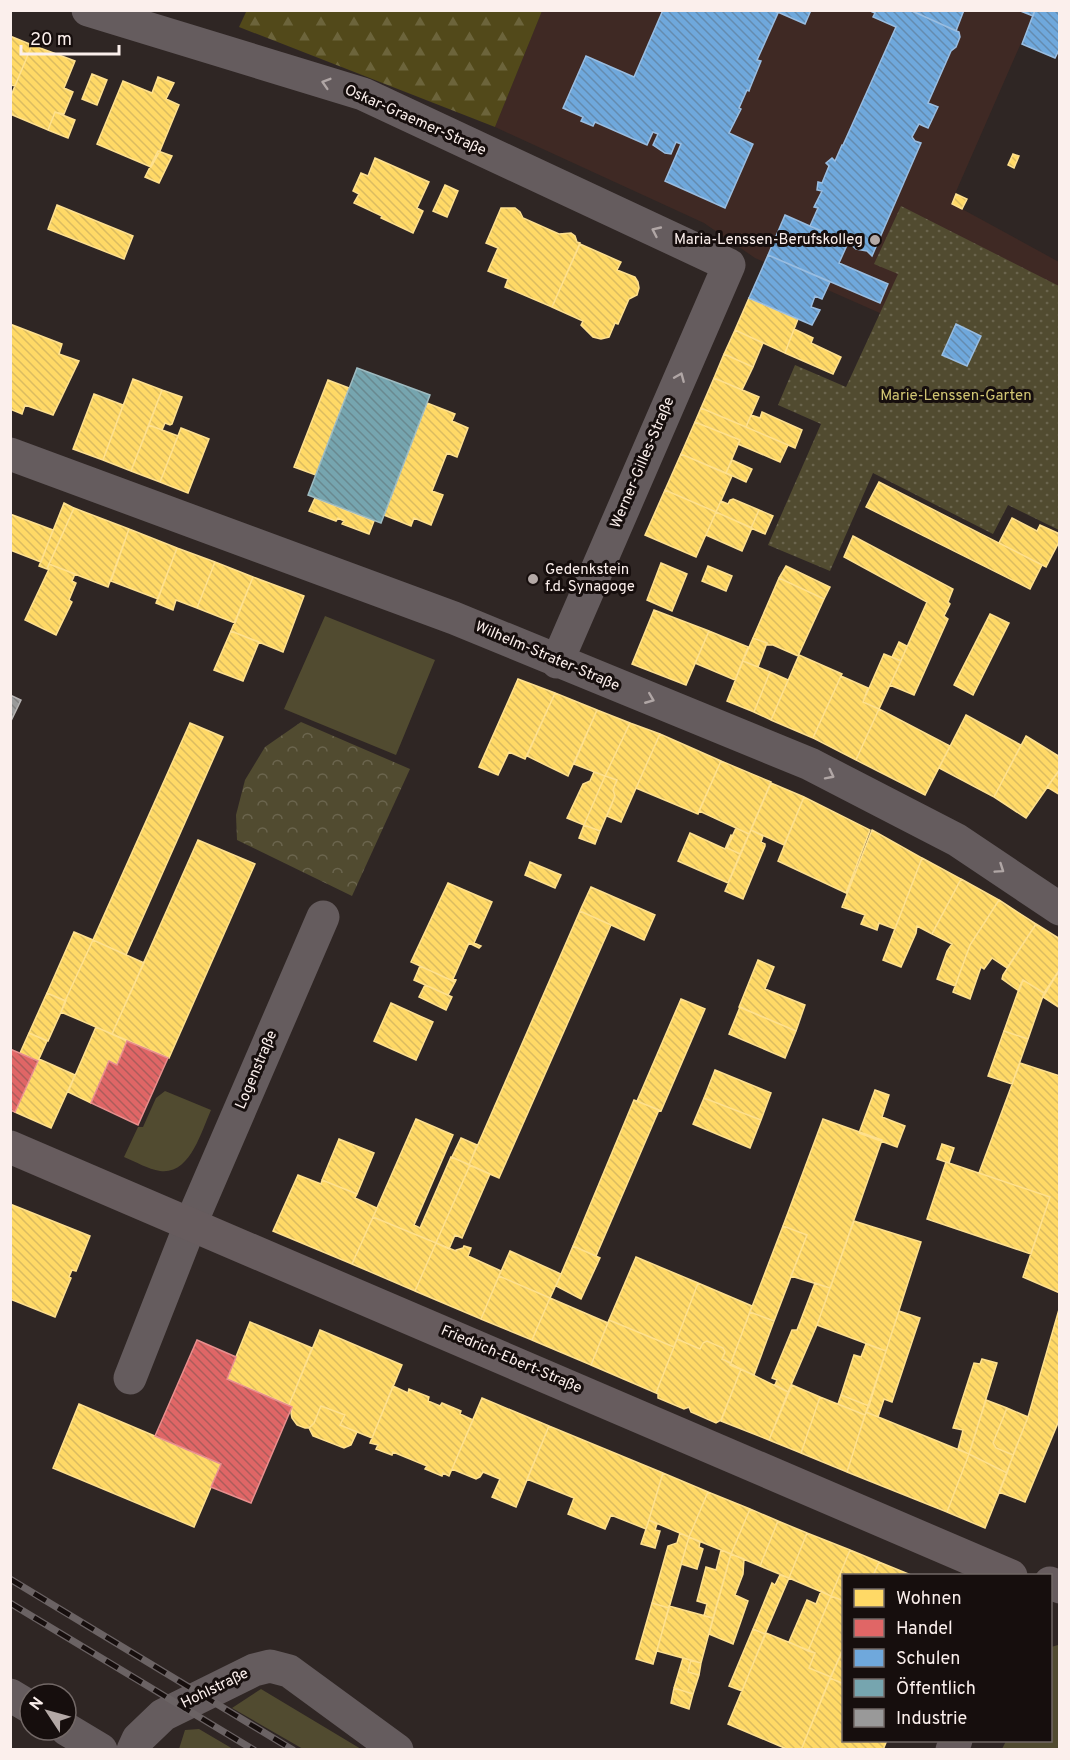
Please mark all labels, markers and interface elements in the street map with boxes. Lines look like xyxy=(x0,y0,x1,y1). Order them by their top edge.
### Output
scale bar xyxy=(21,18,118,56)
text: 20 m xyxy=(30,29,72,52)
one-way arrow xyxy=(321,78,331,90)
street label: Oskar-Graemer-Straße xyxy=(341,81,489,161)
one-way arrow xyxy=(652,227,663,239)
place label: Maria-Lenssen-Berufskolleg xyxy=(674,231,863,250)
marker: Maria-Lenssen-Berufskolleg xyxy=(868,233,882,247)
one-way arrow xyxy=(673,372,685,383)
park label: Marie-Lenssen-Garten xyxy=(880,387,1032,406)
street label: Werner-Gilles-Straße xyxy=(607,394,679,532)
place label: Gedenkstein f.d. Synagoge xyxy=(545,561,635,597)
marker: Gedenkstein f.d. Synagoge xyxy=(526,572,540,586)
street label: Wilhelm-Strater-Straße xyxy=(472,618,622,696)
one-way arrow xyxy=(644,692,655,704)
one-way arrow xyxy=(823,767,834,779)
one-way arrow xyxy=(993,862,1004,873)
street label: Logenstraße xyxy=(232,1028,282,1112)
street label: Friedrich-Ebert-Straße xyxy=(438,1322,584,1398)
legend xyxy=(842,1574,1052,1742)
text: Wohnen xyxy=(896,1588,962,1611)
text: Handel xyxy=(896,1618,953,1641)
text: Schulen xyxy=(896,1648,960,1671)
street label: Hohlstraße xyxy=(178,1664,252,1714)
text: Öffentlich xyxy=(896,1676,976,1701)
north arrow xyxy=(18,1682,78,1742)
text: N xyxy=(26,1694,49,1715)
text: Industrie xyxy=(896,1708,967,1731)

